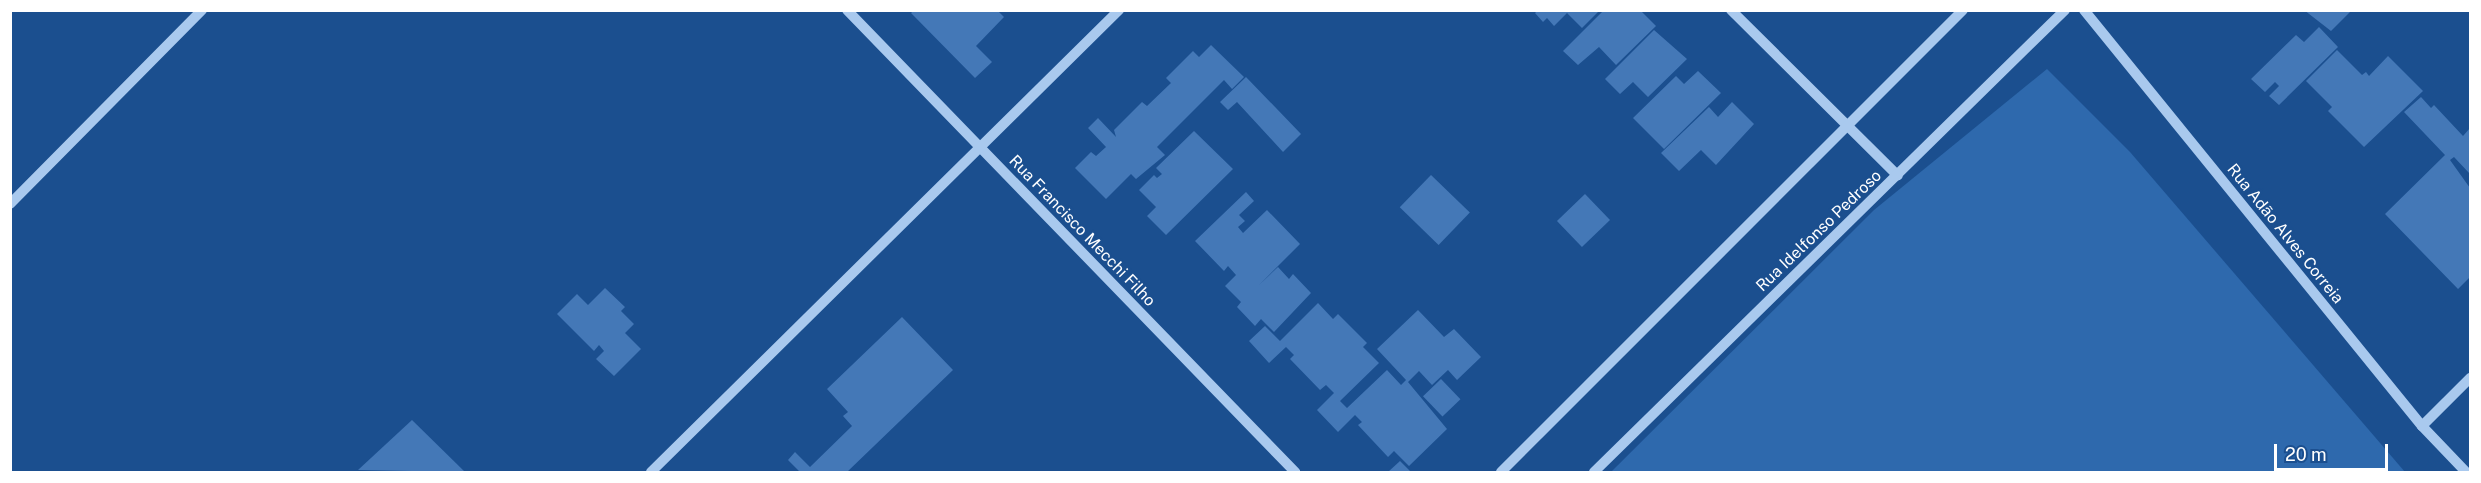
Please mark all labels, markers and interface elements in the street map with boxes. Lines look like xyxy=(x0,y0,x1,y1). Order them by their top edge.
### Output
street label: Rua Francisco Mecchi Filho xyxy=(1005,151,1159,311)
street label: Rua Adão Alves Correia xyxy=(2223,160,2347,308)
street label: Rua Idelfonso Pedroso xyxy=(1752,166,1886,296)
scale bar xyxy=(2277,432,2391,470)
text: 20 m xyxy=(2285,444,2327,465)

